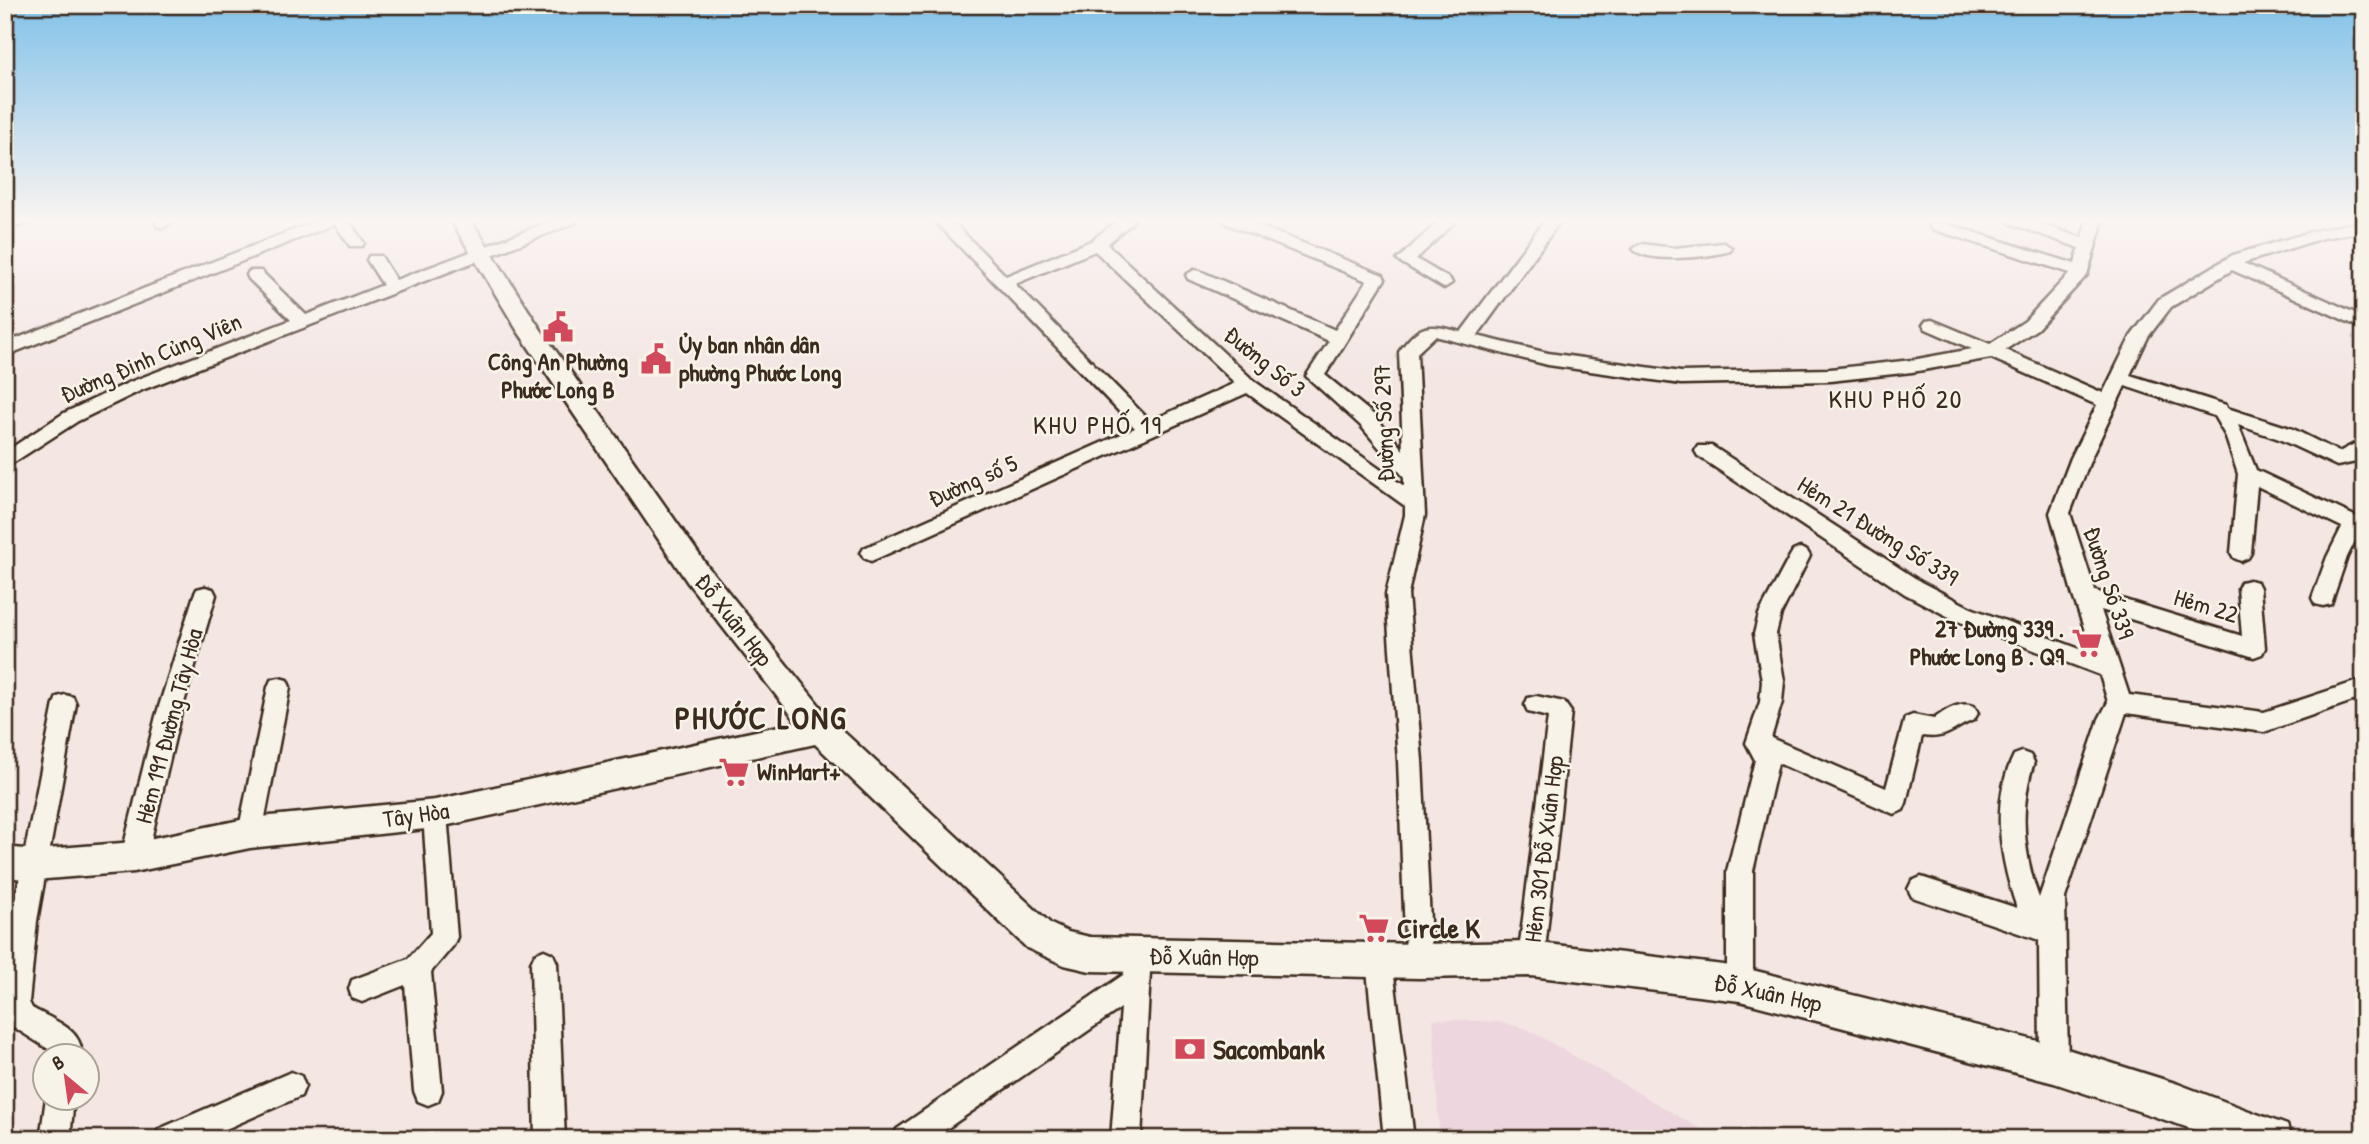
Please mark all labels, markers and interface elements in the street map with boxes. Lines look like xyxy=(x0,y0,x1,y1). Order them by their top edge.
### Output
street label: Đường Đinh Củng Viên xyxy=(55,305,246,410)
public building icon: Công An Phường Phước Long B xyxy=(541,310,575,344)
street label: Đường Số 3 xyxy=(1218,318,1313,404)
place label: Ủy ban nhân dân phường Phước Long xyxy=(679,328,842,389)
public building icon: Ủy ban nhân dân phường Phước Long xyxy=(639,342,673,376)
place label: Công An Phường Phước Long B xyxy=(488,345,629,406)
street label: Đường Số 297 xyxy=(1365,364,1401,482)
district label: KHU PHỐ 20 xyxy=(1829,381,1963,416)
district label: KHU PHỐ 19 xyxy=(1033,407,1163,442)
street label: Đường số 5 xyxy=(923,446,1022,514)
street label: Hẻm 21 Đường Số 339 xyxy=(1792,468,1965,593)
street label: Đường Số 339 xyxy=(2077,523,2143,643)
street label: Đỗ Xuân Hợp xyxy=(689,566,781,672)
street label: Hẻm 22 xyxy=(2170,580,2242,630)
place label: 27 Đường 339 . Phước Long B . Q9 xyxy=(1910,612,2064,673)
street label: Hẻm 191 Đường Tây Hòa xyxy=(127,625,209,827)
supermarket icon: 27 Đường 339 . Phước Long B . Q9 xyxy=(2070,626,2104,660)
district label: PHƯỚC LONG xyxy=(675,696,847,739)
street label: Hẻm 301 Đỗ Xuân Hợp xyxy=(1516,754,1570,944)
supermarket icon: WinMart+ xyxy=(717,755,751,789)
place label: WinMart+ xyxy=(757,755,841,787)
street label: Tây Hòa xyxy=(381,794,451,834)
place label: Circle K xyxy=(1397,909,1480,947)
supermarket icon: Circle K xyxy=(1357,911,1391,945)
street label: Đỗ Xuân Hợp xyxy=(1149,939,1259,973)
street label: Đỗ Xuân Hợp xyxy=(1711,965,1825,1019)
place label: Sacombank xyxy=(1213,1030,1325,1068)
bank icon: Sacombank xyxy=(1173,1032,1207,1066)
north arrow xyxy=(32,1042,102,1112)
text: B xyxy=(47,1048,69,1076)

